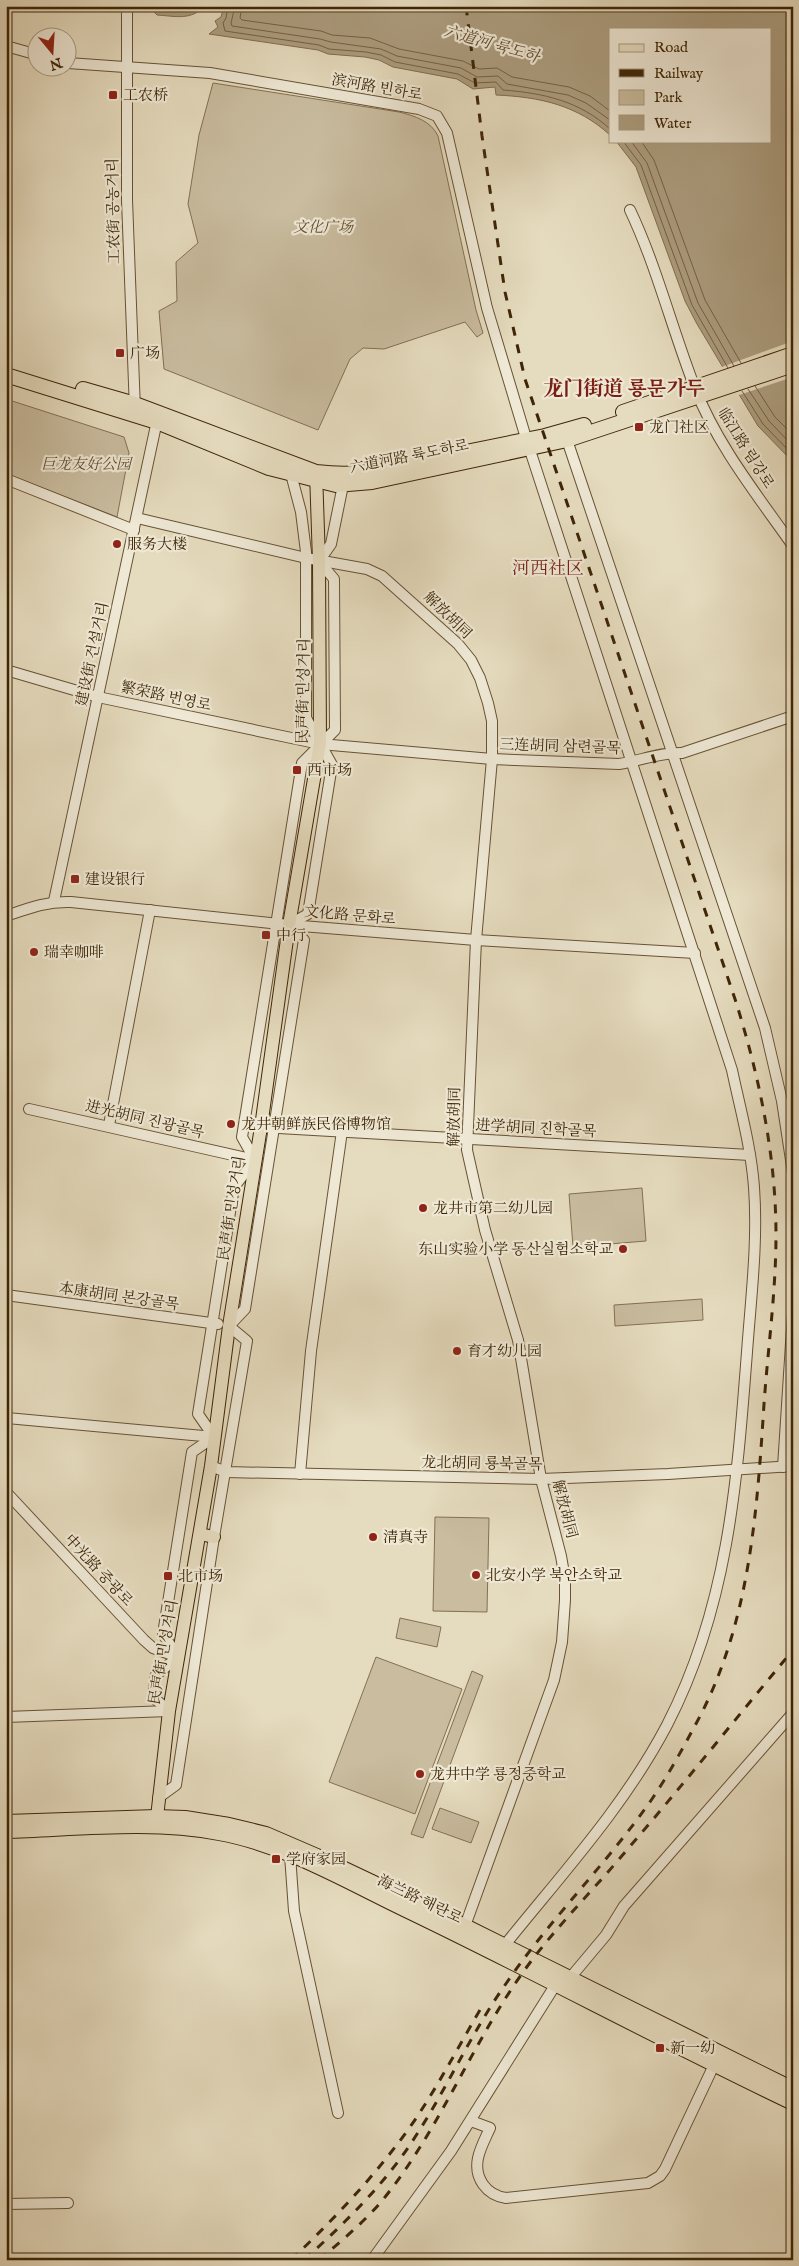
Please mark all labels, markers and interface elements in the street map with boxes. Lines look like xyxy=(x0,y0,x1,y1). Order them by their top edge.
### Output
water label: 六道河 륙도하 xyxy=(442,22,544,69)
north arrow xyxy=(28,28,78,78)
legend xyxy=(609,28,772,142)
text: Road xyxy=(654,38,689,57)
text: N xyxy=(47,53,65,74)
text: Railway xyxy=(654,64,704,83)
street label: 滨河路 빈하로 xyxy=(330,70,424,105)
place label: 工农桥 xyxy=(123,86,168,105)
text: Park xyxy=(654,88,684,107)
marker: 工农桥 xyxy=(107,89,119,101)
text: Water xyxy=(654,114,692,133)
street label: 工农街 공농거리 xyxy=(103,158,124,264)
park label: 文化广场 xyxy=(293,218,355,237)
place label: 广场 xyxy=(130,344,160,363)
marker: 广场 xyxy=(114,347,126,359)
district label: 龙门街道 룡문가두 xyxy=(543,377,705,402)
street label: 临江路 림강로 xyxy=(713,404,778,493)
place label: 龙门社区 xyxy=(649,418,709,437)
marker: 龙门社区 xyxy=(633,421,645,433)
street label: 六道河路 륙도하로 xyxy=(348,436,471,477)
park label: 巨龙友好公园 xyxy=(41,455,133,474)
place label: 服务大楼 xyxy=(127,535,187,554)
marker: 服务大楼 xyxy=(111,538,123,550)
district label: 河西社区 xyxy=(512,558,584,581)
street label: 解放胡同 xyxy=(419,588,476,643)
street label: 建设街 건설거리 xyxy=(72,600,113,708)
street label: 民声街 민성거리 xyxy=(293,638,314,744)
street label: 繁荣路 번영로 xyxy=(119,678,213,715)
street label: 三连胡同 삼련골목 xyxy=(499,735,621,758)
place label: 西市场 xyxy=(307,761,352,780)
marker: 西市场 xyxy=(291,764,303,776)
place label: 建设银行 xyxy=(85,870,145,889)
marker: 建设银行 xyxy=(69,873,81,885)
street label: 文化路 문화로 xyxy=(303,902,397,929)
place label: 中行 xyxy=(276,926,306,945)
marker: 中行 xyxy=(260,929,272,941)
place label: 瑞幸咖啡 xyxy=(44,943,104,962)
marker: 瑞幸咖啡 xyxy=(28,946,40,958)
street label: 解放胡同 xyxy=(444,1087,465,1147)
street label: 进光胡同 진광골목 xyxy=(84,1097,207,1142)
place label: 龙井朝鲜族民俗博物馆 xyxy=(241,1115,391,1134)
street label: 进学胡同 진학골목 xyxy=(475,1116,598,1141)
marker: 龙井朝鲜族民俗博物馆 xyxy=(225,1118,237,1130)
street label: 民声街 민성거리 xyxy=(214,1154,249,1262)
place label: 龙井市第二幼儿园 xyxy=(433,1199,553,1218)
marker: 龙井市第二幼儿园 xyxy=(417,1202,429,1214)
place label: 东山实验小学 동산실험소학교 xyxy=(418,1240,613,1259)
marker: 东山实验小学 동산실험소학교 xyxy=(617,1243,629,1255)
street label: 本康胡同 본강골목 xyxy=(58,1279,181,1314)
place label: 育才幼儿园 xyxy=(467,1342,542,1361)
marker: 育才幼儿园 xyxy=(451,1345,463,1357)
street label: 龙北胡同 룡북골목 xyxy=(421,1453,543,1474)
street label: 解放胡同 xyxy=(548,1478,581,1541)
place label: 清真寺 xyxy=(383,1528,428,1547)
street label: 中光路 중광로 xyxy=(60,1530,137,1611)
marker: 清真寺 xyxy=(367,1531,379,1543)
place label: 北安小学 북안소학교 xyxy=(486,1566,622,1585)
place label: 北市场 xyxy=(178,1567,223,1586)
marker: 北安小学 북안소학교 xyxy=(470,1569,482,1581)
marker: 北市场 xyxy=(162,1570,174,1582)
street label: 民声街 민성거리 xyxy=(145,1598,182,1706)
place label: 龙井中学 룡정중학교 xyxy=(430,1765,566,1784)
marker: 龙井中学 룡정중학교 xyxy=(414,1768,426,1780)
place label: 学府家园 xyxy=(286,1850,346,1869)
marker: 学府家园 xyxy=(270,1853,282,1865)
street label: 海兰路 해란로 xyxy=(374,1871,466,1928)
place label: 新一幼 xyxy=(670,2039,715,2058)
marker: 新一幼 xyxy=(654,2042,666,2054)

